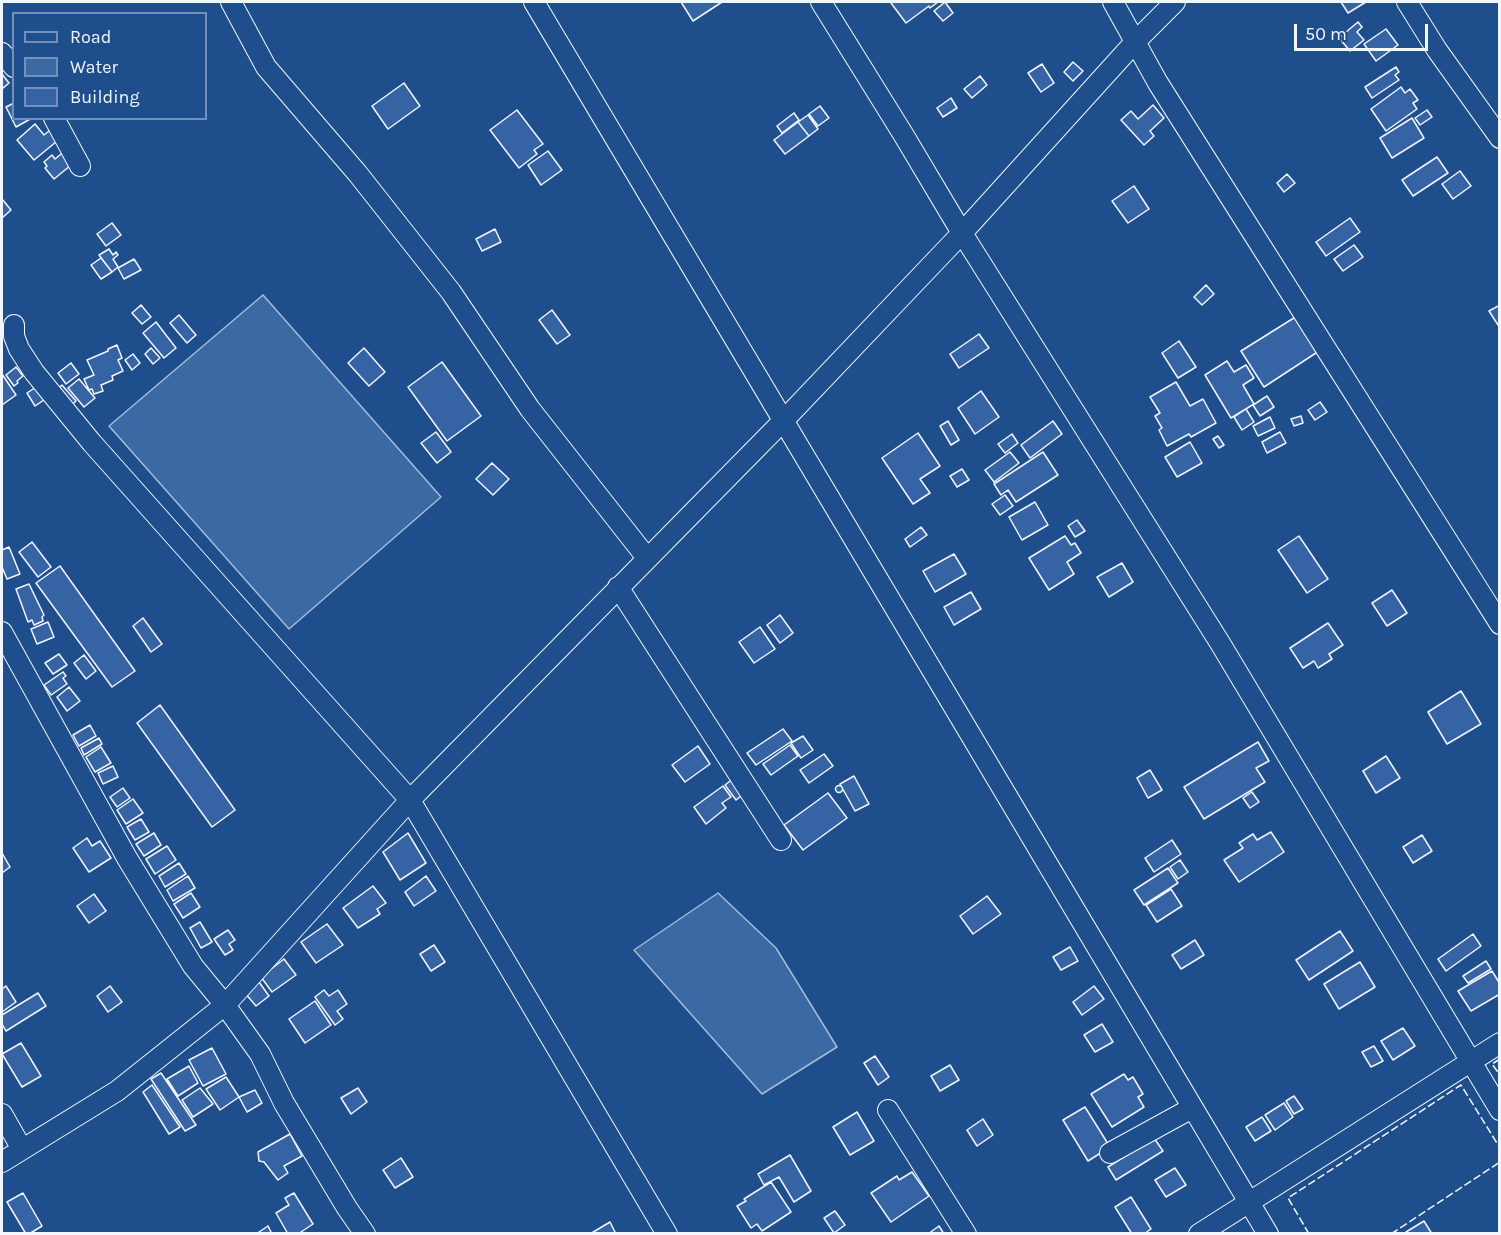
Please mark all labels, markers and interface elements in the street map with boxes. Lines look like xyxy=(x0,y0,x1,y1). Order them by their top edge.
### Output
legend xyxy=(12,12,207,120)
scale bar xyxy=(1297,12,1430,50)
text: 50 m xyxy=(1305,23,1347,45)
text: Road xyxy=(70,26,111,48)
text: Water xyxy=(70,56,118,78)
text: Building xyxy=(70,86,140,108)

